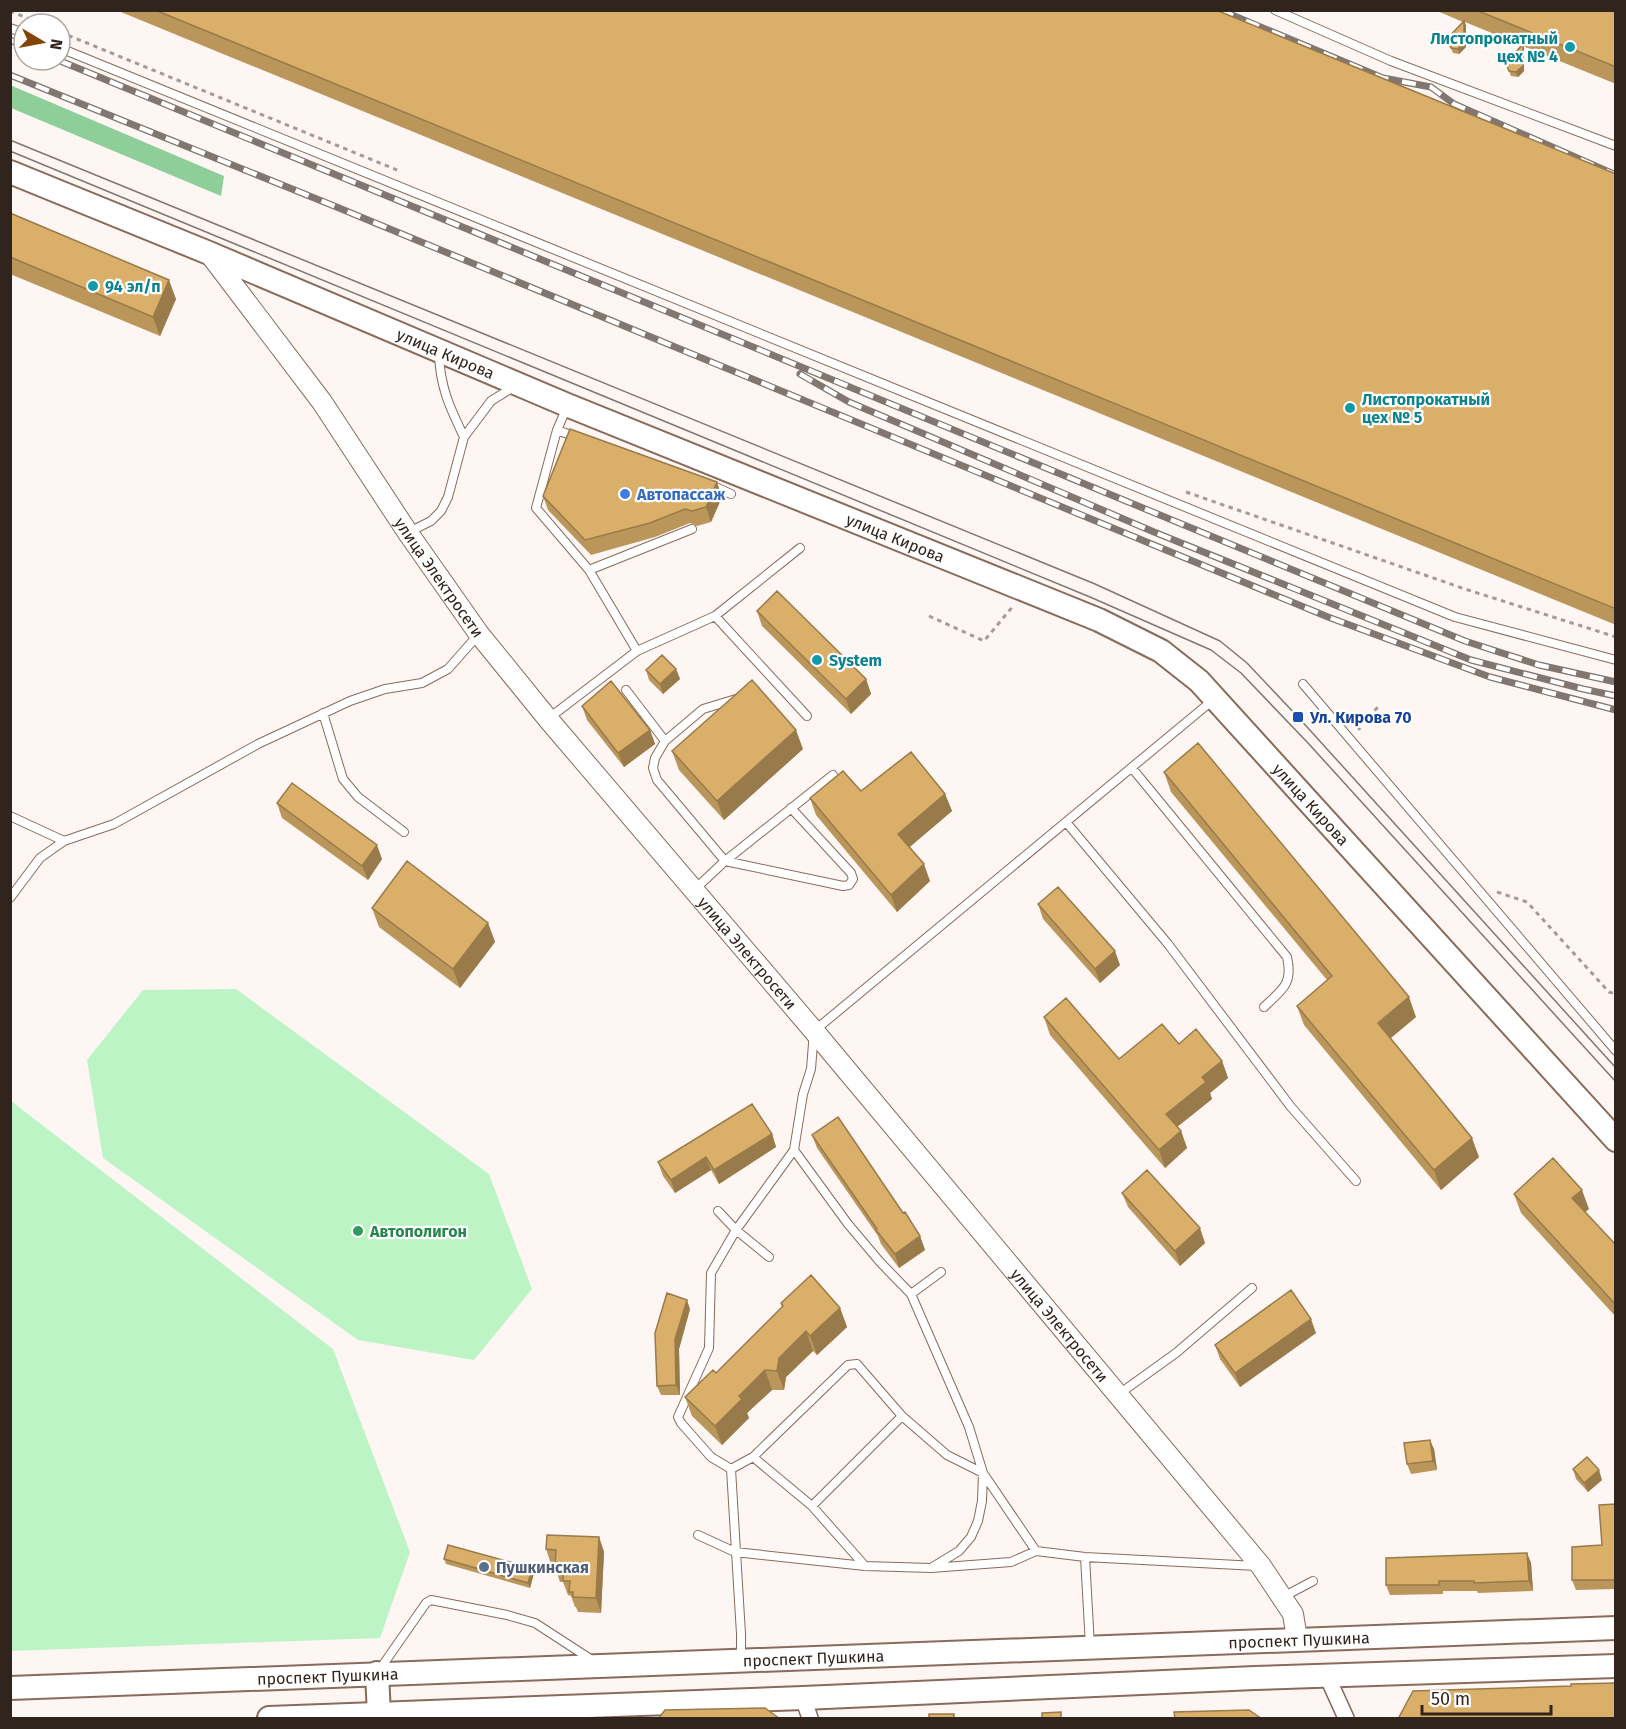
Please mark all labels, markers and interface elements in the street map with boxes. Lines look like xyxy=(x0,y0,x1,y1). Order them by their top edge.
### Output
north arrow xyxy=(12,12,72,72)
place label: Листопрокатный цех № 4 xyxy=(1430,29,1558,66)
text: N xyxy=(46,38,67,51)
marker: Листопрокатный цех № 4 xyxy=(1563,40,1577,54)
place label: 94 эл/п xyxy=(105,277,161,296)
marker: 94 эл/п xyxy=(86,279,100,293)
street label: улица Кирова xyxy=(394,324,497,383)
place label: Листопрокатный цех № 5 xyxy=(1362,390,1490,427)
marker: Листопрокатный цех № 5 xyxy=(1343,401,1357,415)
place label: Автопассаж xyxy=(636,485,726,504)
marker: Автопассаж xyxy=(618,487,632,501)
street label: улица Кирова xyxy=(843,509,947,566)
street label: улица Электросети xyxy=(391,514,488,641)
place label: System xyxy=(829,651,882,670)
marker: System xyxy=(810,653,824,667)
place label: Ул. Кирова 70 xyxy=(1309,708,1412,727)
marker: Ул. Кирова 70 xyxy=(1291,710,1305,724)
street label: улица Кирова xyxy=(1269,759,1353,849)
street label: улица Электросети xyxy=(694,893,801,1013)
place label: Автополигон xyxy=(369,1222,467,1241)
marker: Автополигон xyxy=(351,1224,365,1238)
street label: улица Электросети xyxy=(1007,1265,1113,1386)
place label: Пушкинская xyxy=(496,1558,589,1577)
marker: Пушкинская xyxy=(477,1560,491,1574)
street label: проспект Пушкина xyxy=(1228,1628,1370,1652)
street label: проспект Пушкина xyxy=(742,1646,885,1670)
street label: проспект Пушкина xyxy=(257,1664,399,1688)
scale bar xyxy=(1422,1678,1551,1716)
text: 50 m xyxy=(1431,1688,1470,1710)

